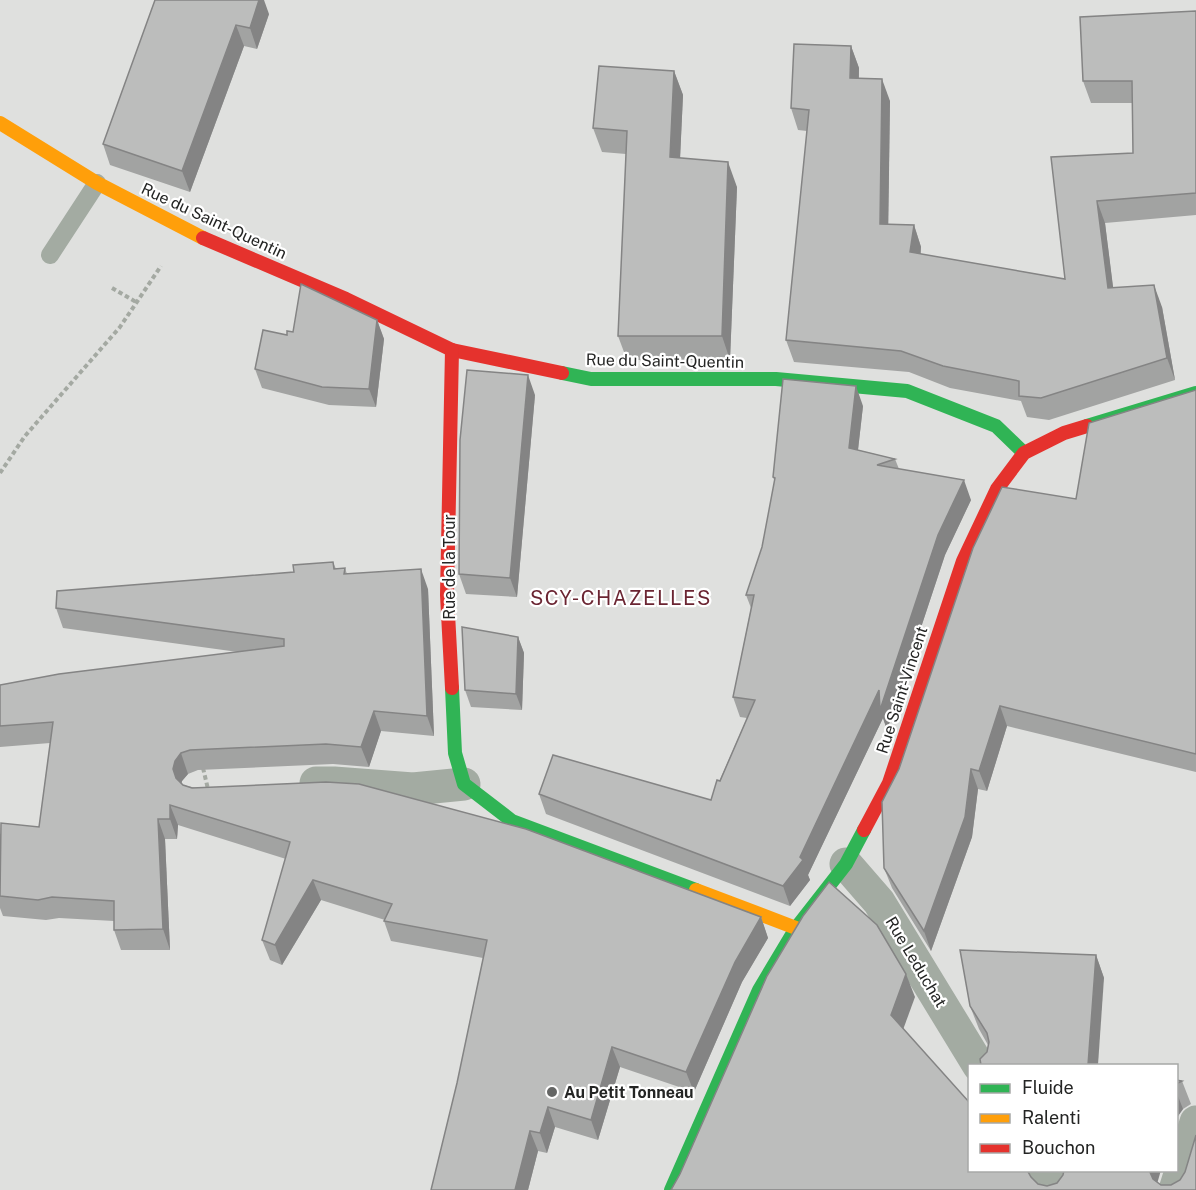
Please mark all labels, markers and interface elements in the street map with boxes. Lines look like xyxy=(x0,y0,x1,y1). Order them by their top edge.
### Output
street label: Rue du Saint-Quentin xyxy=(138,179,290,263)
street label: Rue du Saint-Quentin xyxy=(586,350,744,372)
street label: Rue de la Tour xyxy=(440,514,459,620)
district label: SCY-CHAZELLES xyxy=(530,586,712,610)
street label: Rue Saint-Vincent xyxy=(872,624,932,756)
street label: Rue Leduchat xyxy=(882,913,950,1011)
legend xyxy=(968,1064,1178,1172)
text: Fluide xyxy=(1022,1077,1074,1098)
place label: Au Petit Tonneau xyxy=(564,1083,693,1102)
marker: Au Petit Tonneau xyxy=(545,1085,559,1099)
text: Ralenti xyxy=(1022,1107,1081,1128)
text: Bouchon xyxy=(1022,1137,1095,1158)

